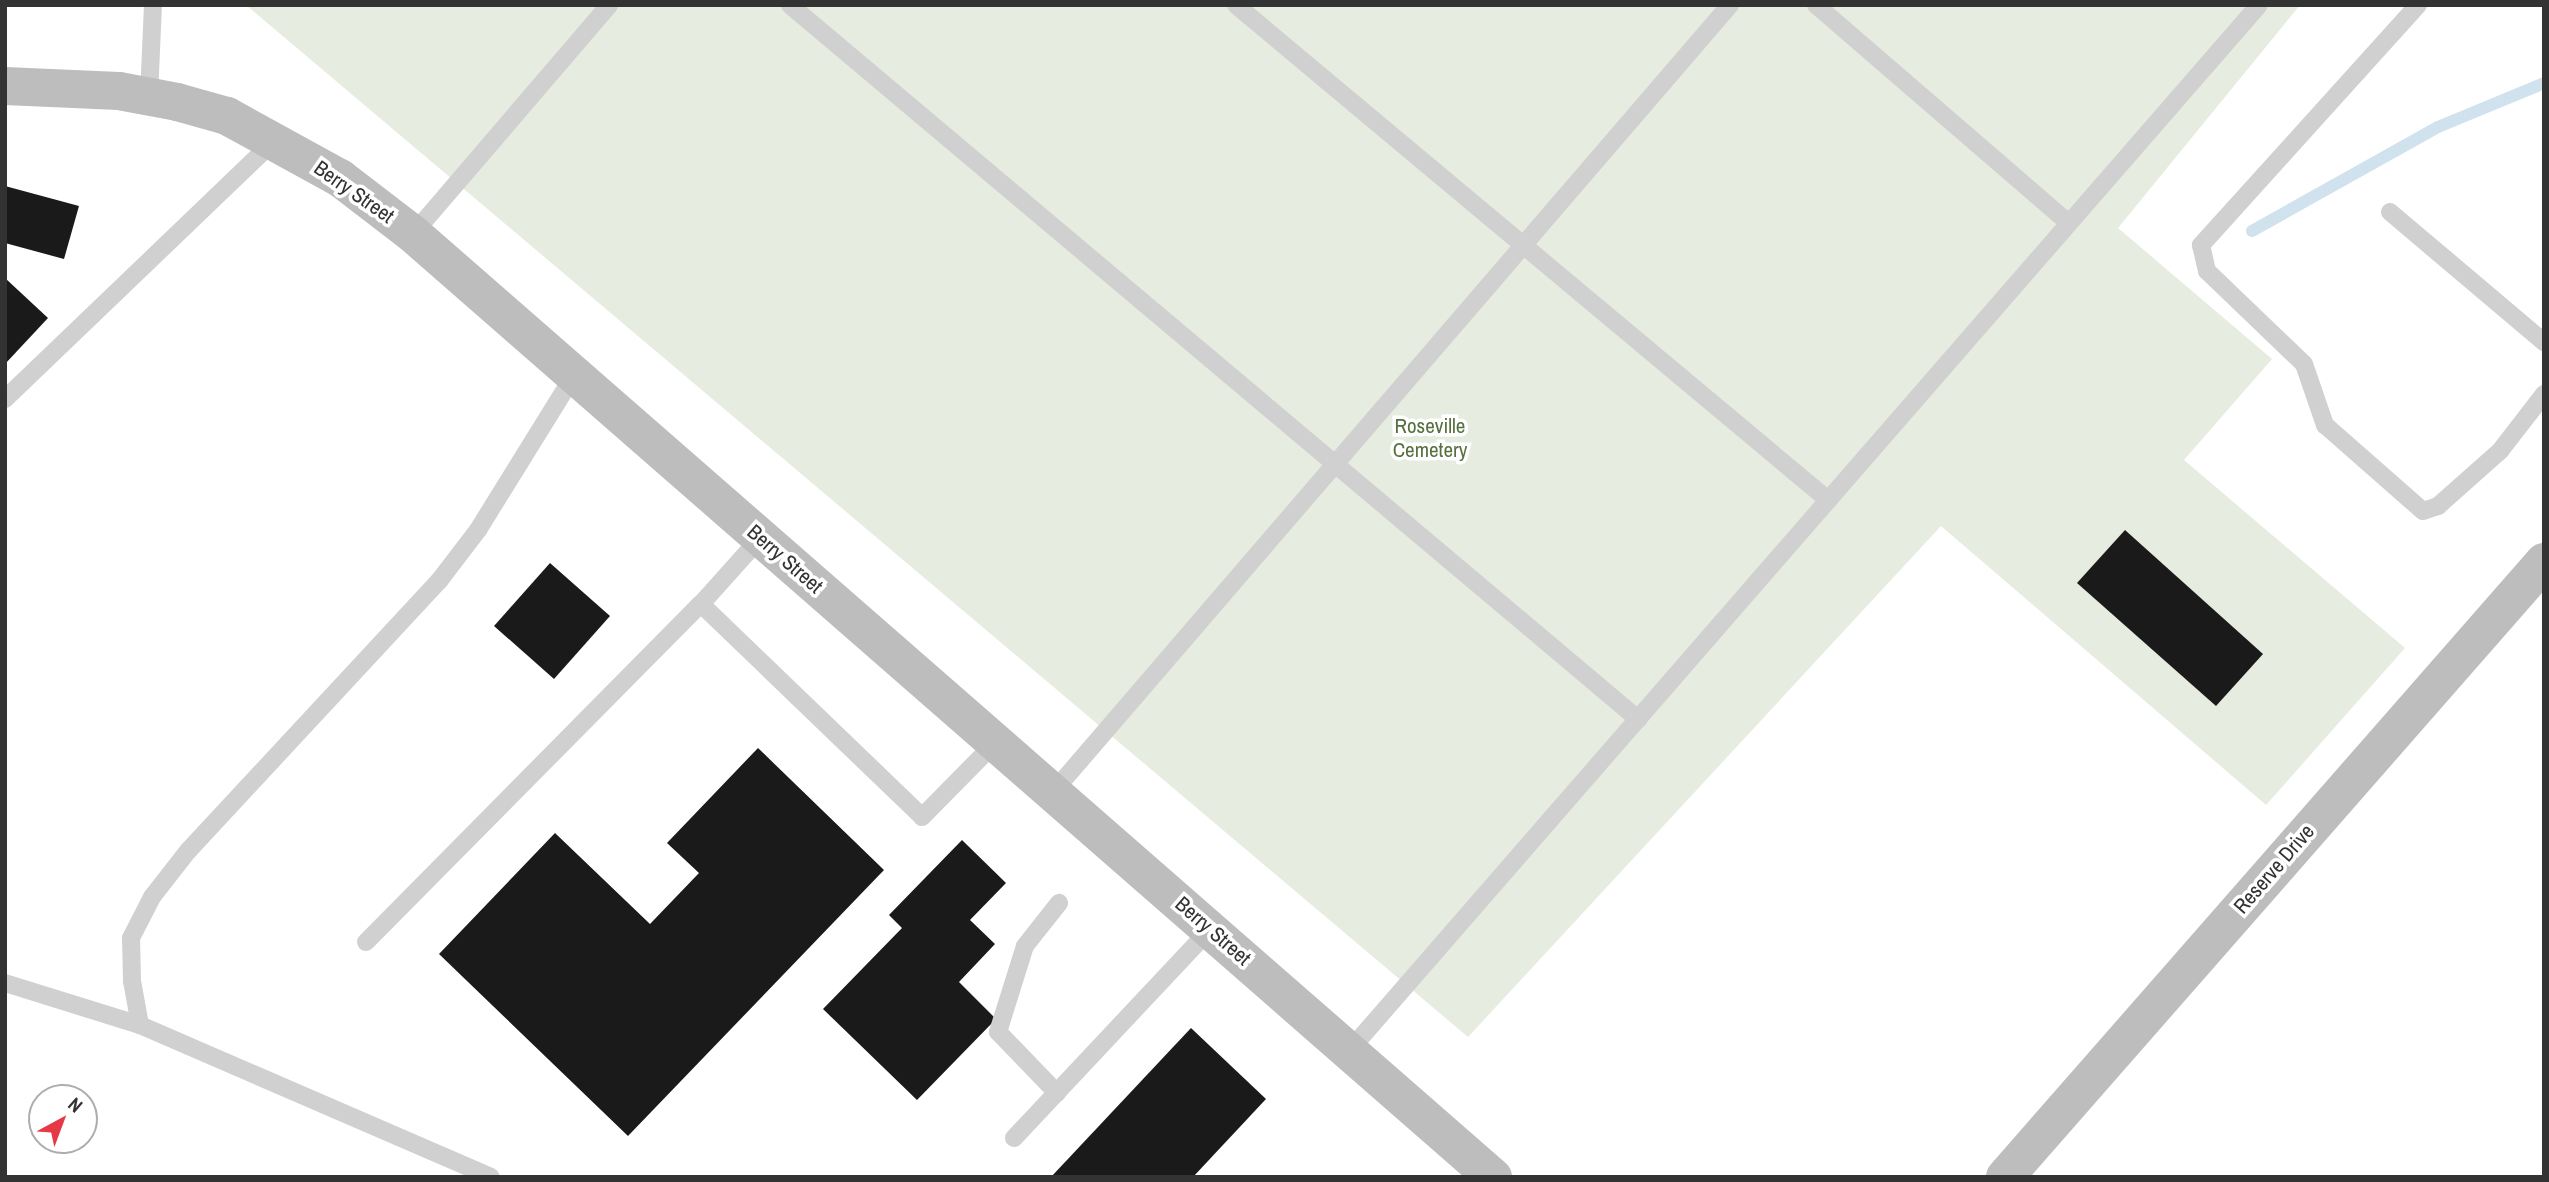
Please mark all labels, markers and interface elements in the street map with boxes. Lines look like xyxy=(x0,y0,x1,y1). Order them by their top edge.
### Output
street label: Berry Street xyxy=(309,155,399,229)
park label: Roseville Cemetery xyxy=(1393,413,1467,463)
street label: Berry Street xyxy=(742,519,828,599)
street label: Reserve Drive xyxy=(2228,819,2320,919)
street label: Berry Street xyxy=(1170,891,1256,971)
north arrow xyxy=(28,1084,98,1154)
text: N xyxy=(63,1091,88,1118)

